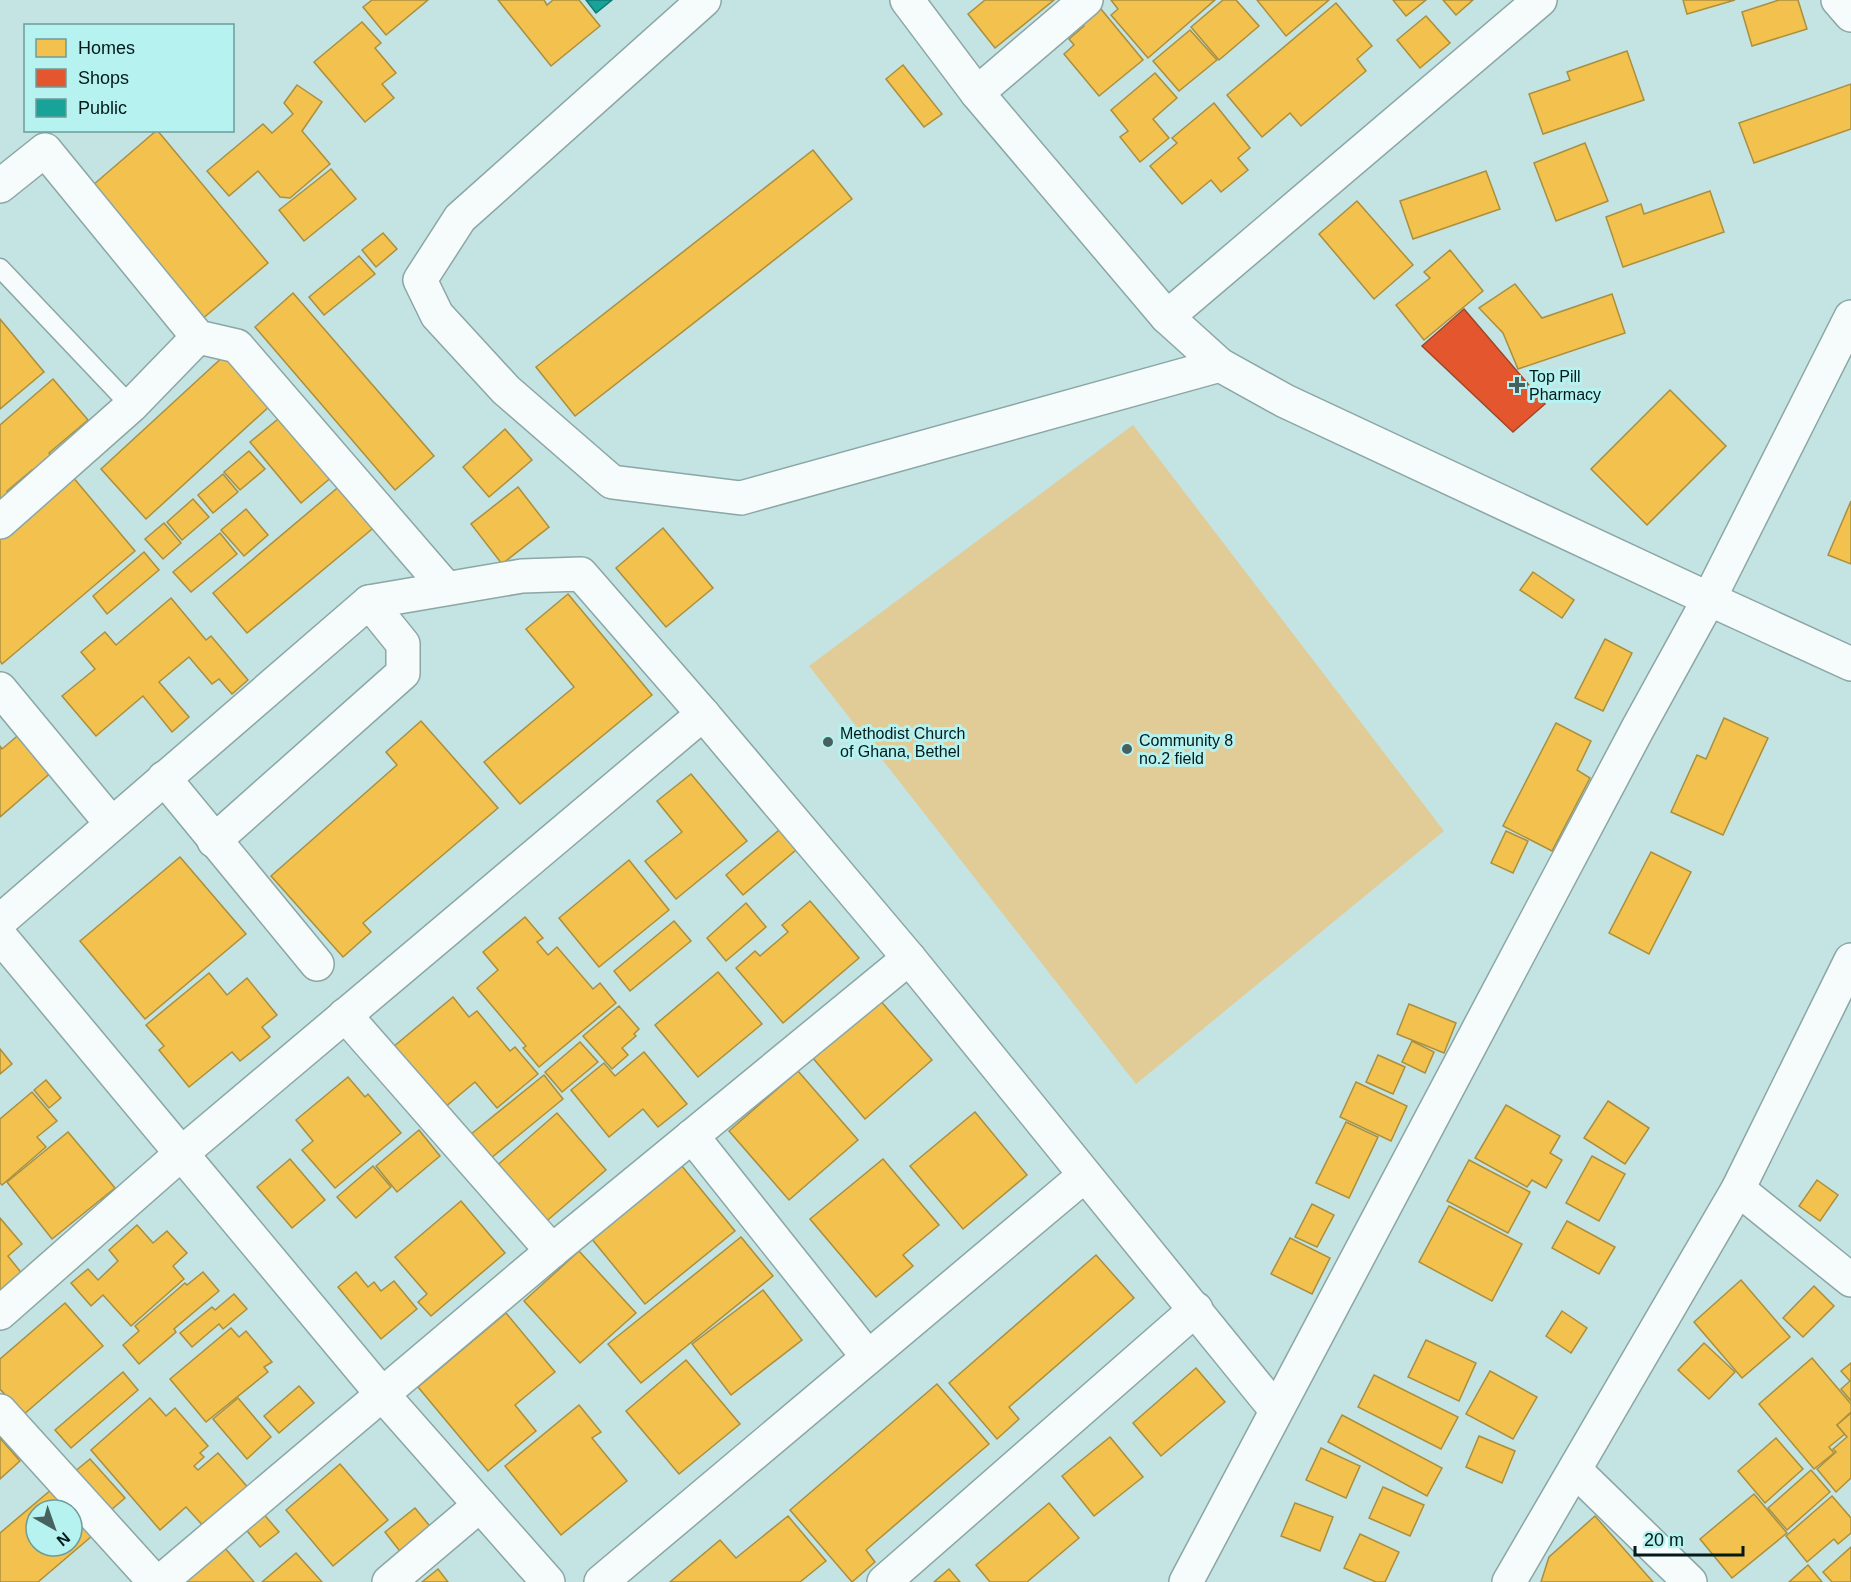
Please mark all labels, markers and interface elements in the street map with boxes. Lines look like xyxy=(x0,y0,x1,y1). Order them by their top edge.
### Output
legend xyxy=(24,24,234,132)
text: Homes xyxy=(78,38,135,58)
text: Shops xyxy=(78,68,129,88)
text: Public xyxy=(78,98,127,118)
place label: Top Pill Pharmacy xyxy=(1529,368,1601,403)
marker: Top Pill Pharmacy xyxy=(1510,378,1524,392)
place label: Methodist Church of Ghana, Bethel xyxy=(840,725,965,760)
place label: Community 8 no.2 field xyxy=(1139,732,1233,767)
marker: Methodist Church of Ghana, Bethel xyxy=(821,735,835,749)
marker: Community 8 no.2 field xyxy=(1120,742,1134,756)
north arrow xyxy=(24,1498,84,1558)
scale bar xyxy=(1635,1519,1743,1557)
text: N xyxy=(53,1529,73,1549)
text: 20 m xyxy=(1644,1530,1684,1550)

